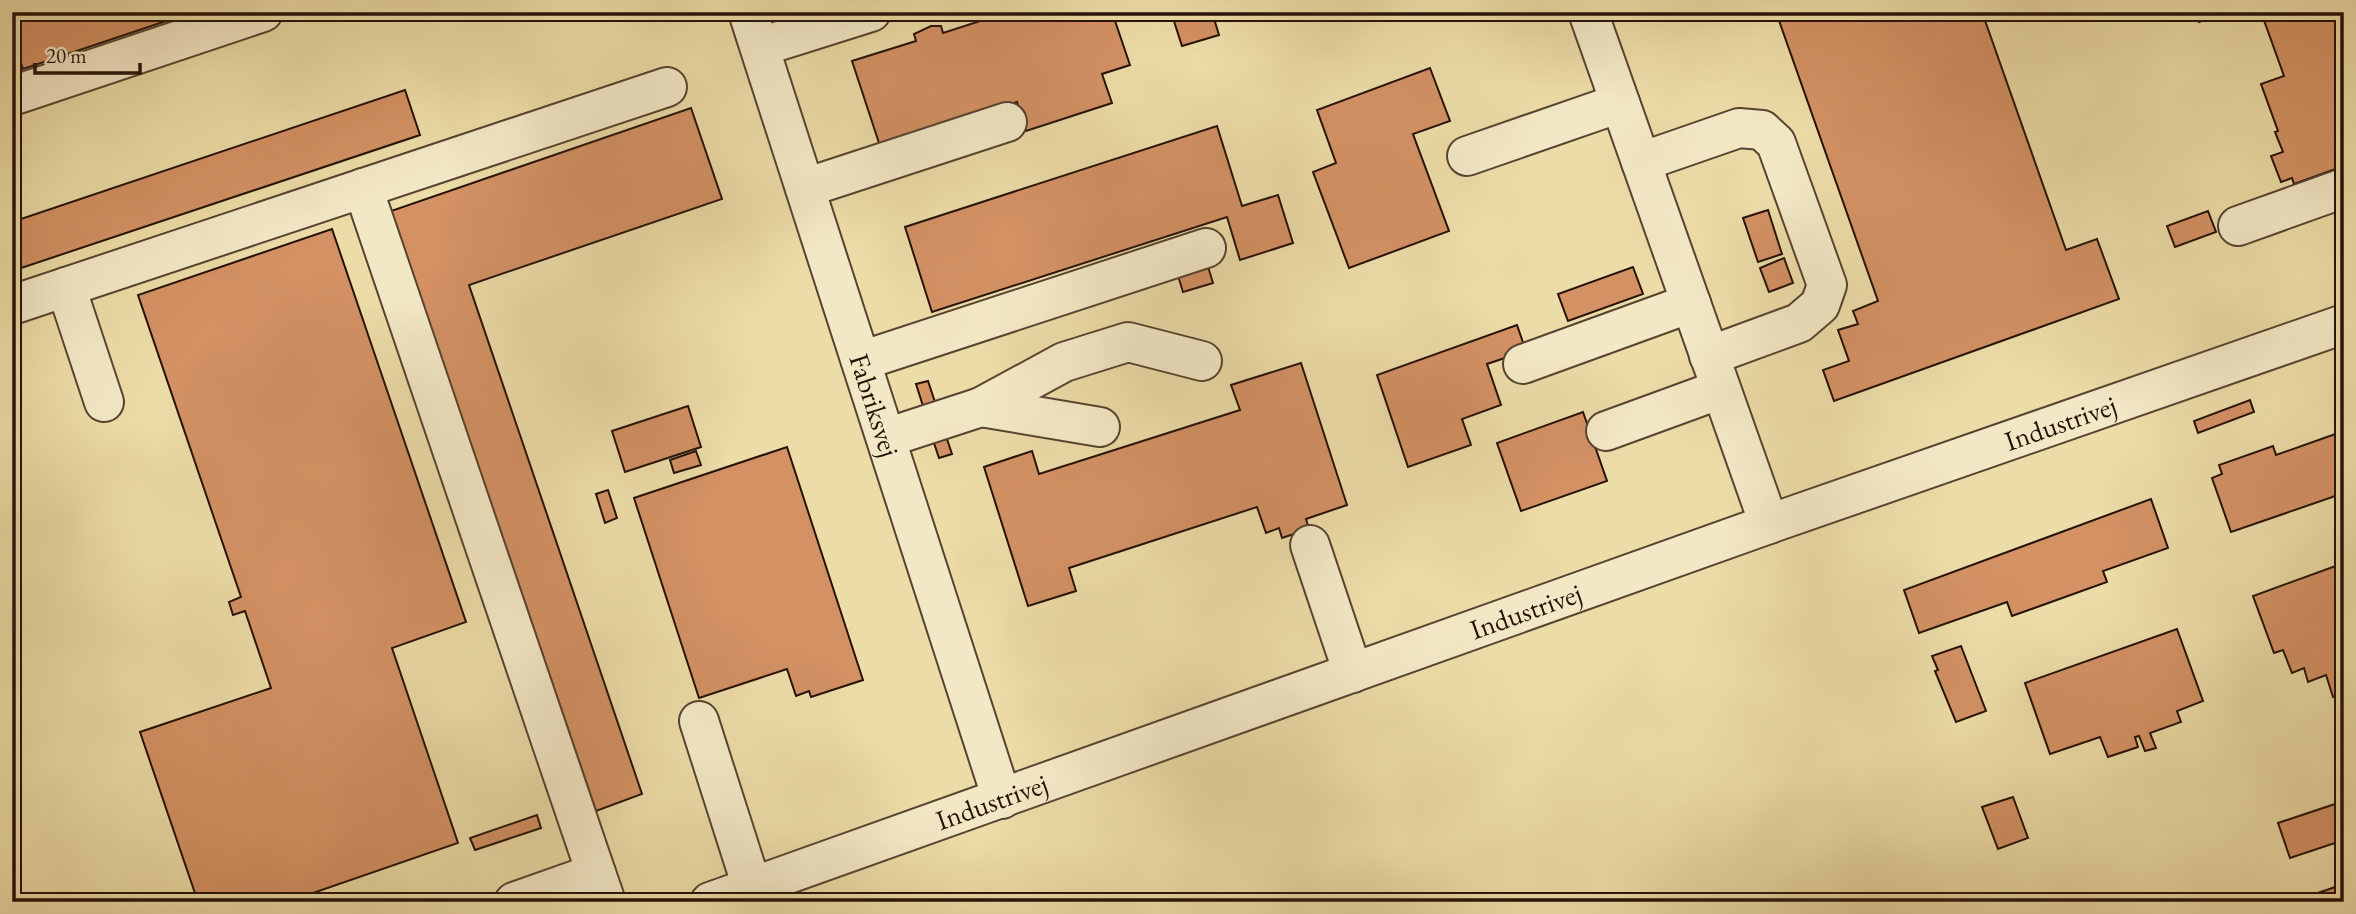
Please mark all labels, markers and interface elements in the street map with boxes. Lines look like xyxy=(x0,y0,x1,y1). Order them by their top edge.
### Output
scale bar xyxy=(35,32,140,76)
text: 20 m xyxy=(46,42,87,69)
street label: Fabriksvej xyxy=(841,349,908,461)
street label: Industrivej xyxy=(2000,387,2121,459)
street label: Industrivej xyxy=(1465,574,1586,647)
street label: Industrivej xyxy=(931,765,1052,838)

